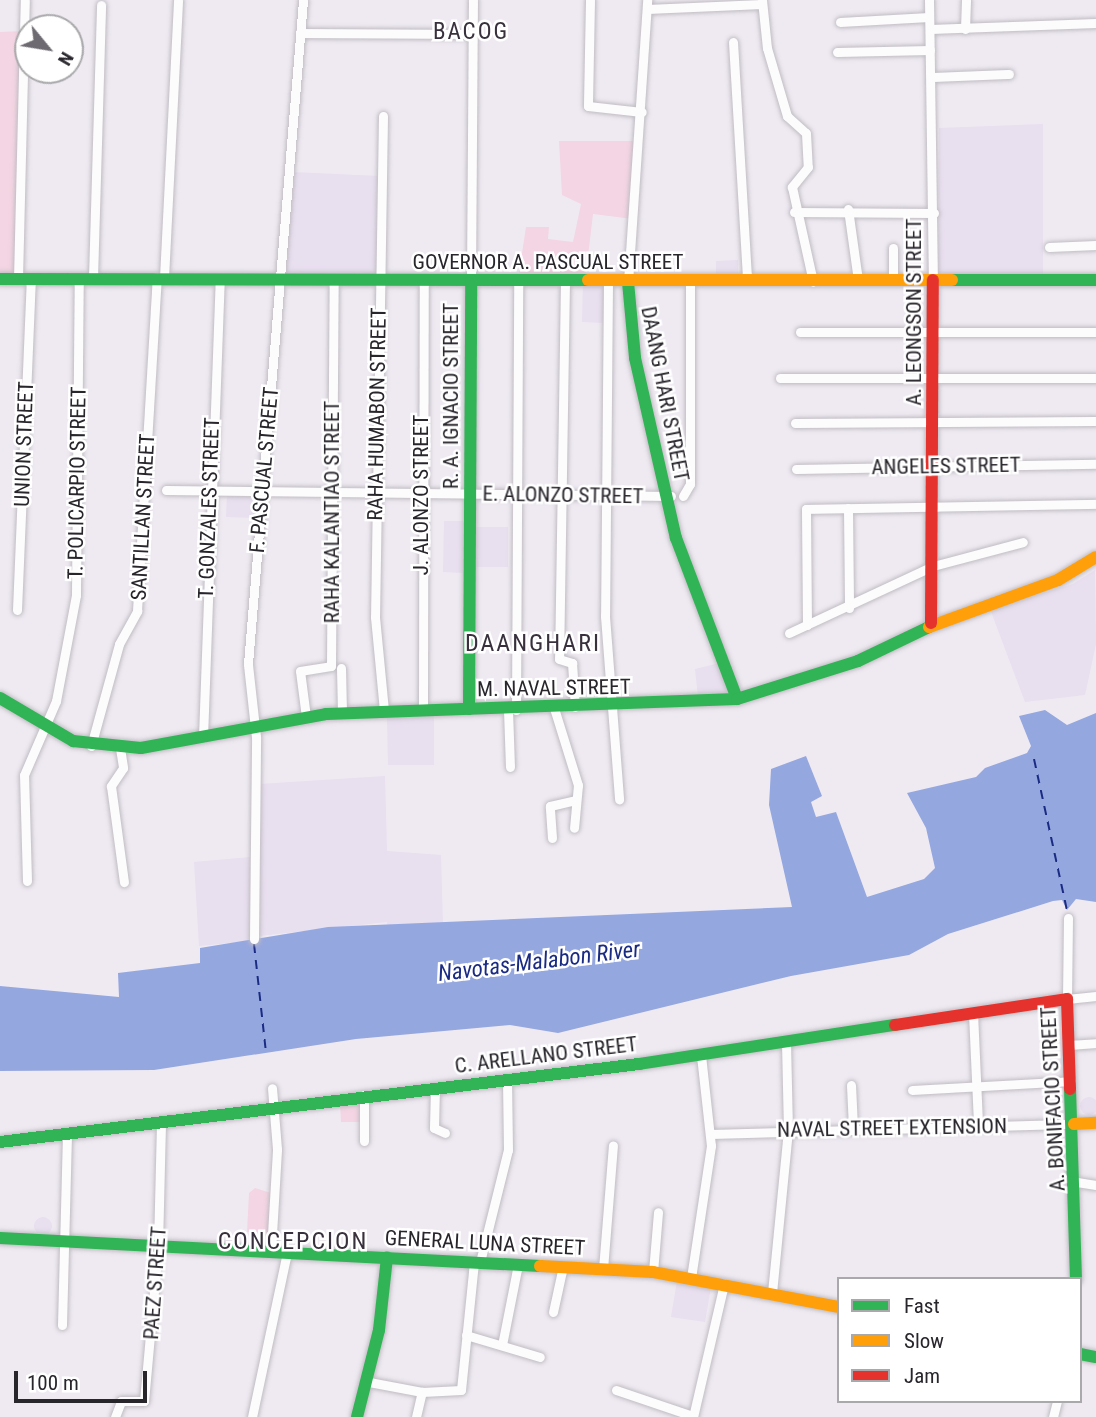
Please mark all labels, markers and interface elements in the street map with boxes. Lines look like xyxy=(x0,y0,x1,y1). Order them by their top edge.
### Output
north arrow xyxy=(14,14,84,84)
district label: BACOG xyxy=(434,18,508,46)
text: N xyxy=(53,48,79,70)
street label: A. LEONGSON STREET xyxy=(901,218,927,406)
street label: GOVERNOR A. PASCUAL STREET xyxy=(413,249,683,275)
street label: R. A. IGNACIO STREET xyxy=(438,303,464,489)
street label: DAANG HARI STREET xyxy=(636,304,694,484)
street label: RAHA HUMABON STREET xyxy=(363,307,391,521)
street label: UNION STREET xyxy=(9,381,39,507)
street label: T. POLICARPIO STREET xyxy=(63,386,91,580)
street label: F. PASCUAL STREET xyxy=(244,386,284,554)
street label: RAHA KALANTIAO STREET xyxy=(319,401,345,623)
street label: J. ALONZO STREET xyxy=(408,415,434,575)
street label: T. GONZALES STREET xyxy=(193,417,225,599)
street label: SANTILLAN STREET xyxy=(126,433,160,601)
street label: ANGELES STREET xyxy=(871,452,1021,480)
street label: E. ALONZO STREET xyxy=(482,481,644,509)
district label: DAANGHARI xyxy=(466,630,600,658)
street label: M. NAVAL STREET xyxy=(477,674,631,702)
water label: Navotas-Malabon River xyxy=(437,936,641,988)
street label: A. BONIFACIO STREET xyxy=(1036,1006,1070,1192)
street label: C. ARELLANO STREET xyxy=(453,1031,639,1079)
street label: NAVAL STREET EXTENSION xyxy=(777,1113,1007,1143)
street label: PAEZ STREET xyxy=(138,1225,172,1341)
street label: GENERAL LUNA STREET xyxy=(384,1225,586,1261)
district label: CONCEPCION xyxy=(219,1228,367,1256)
legend xyxy=(837,1277,1082,1403)
text: Fast xyxy=(904,1294,940,1318)
text: Slow xyxy=(904,1329,944,1353)
scale bar xyxy=(18,1358,150,1402)
text: Jam xyxy=(904,1364,940,1388)
text: 100 m xyxy=(27,1371,79,1395)

